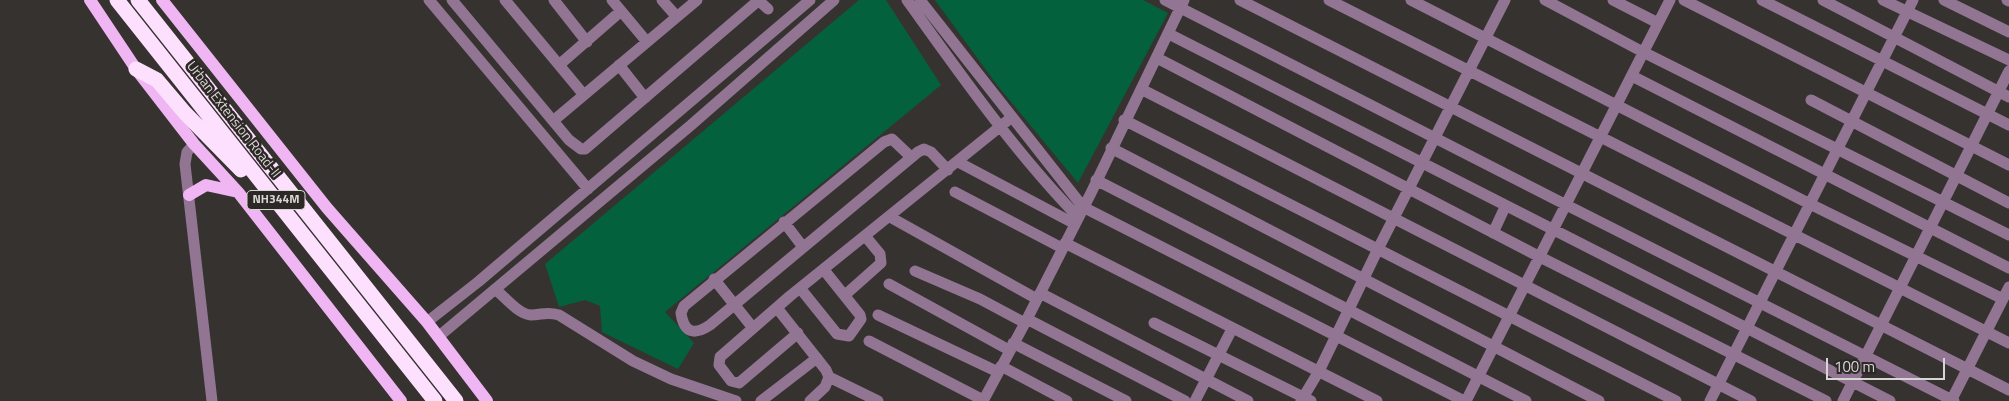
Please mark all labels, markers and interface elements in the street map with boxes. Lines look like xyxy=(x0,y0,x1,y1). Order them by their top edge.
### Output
street label: Urban Extension Road-II xyxy=(182,58,284,182)
road number: NH344M xyxy=(247,190,305,210)
scale bar xyxy=(1829,348,1948,380)
text: 100 m xyxy=(1834,355,1875,378)

